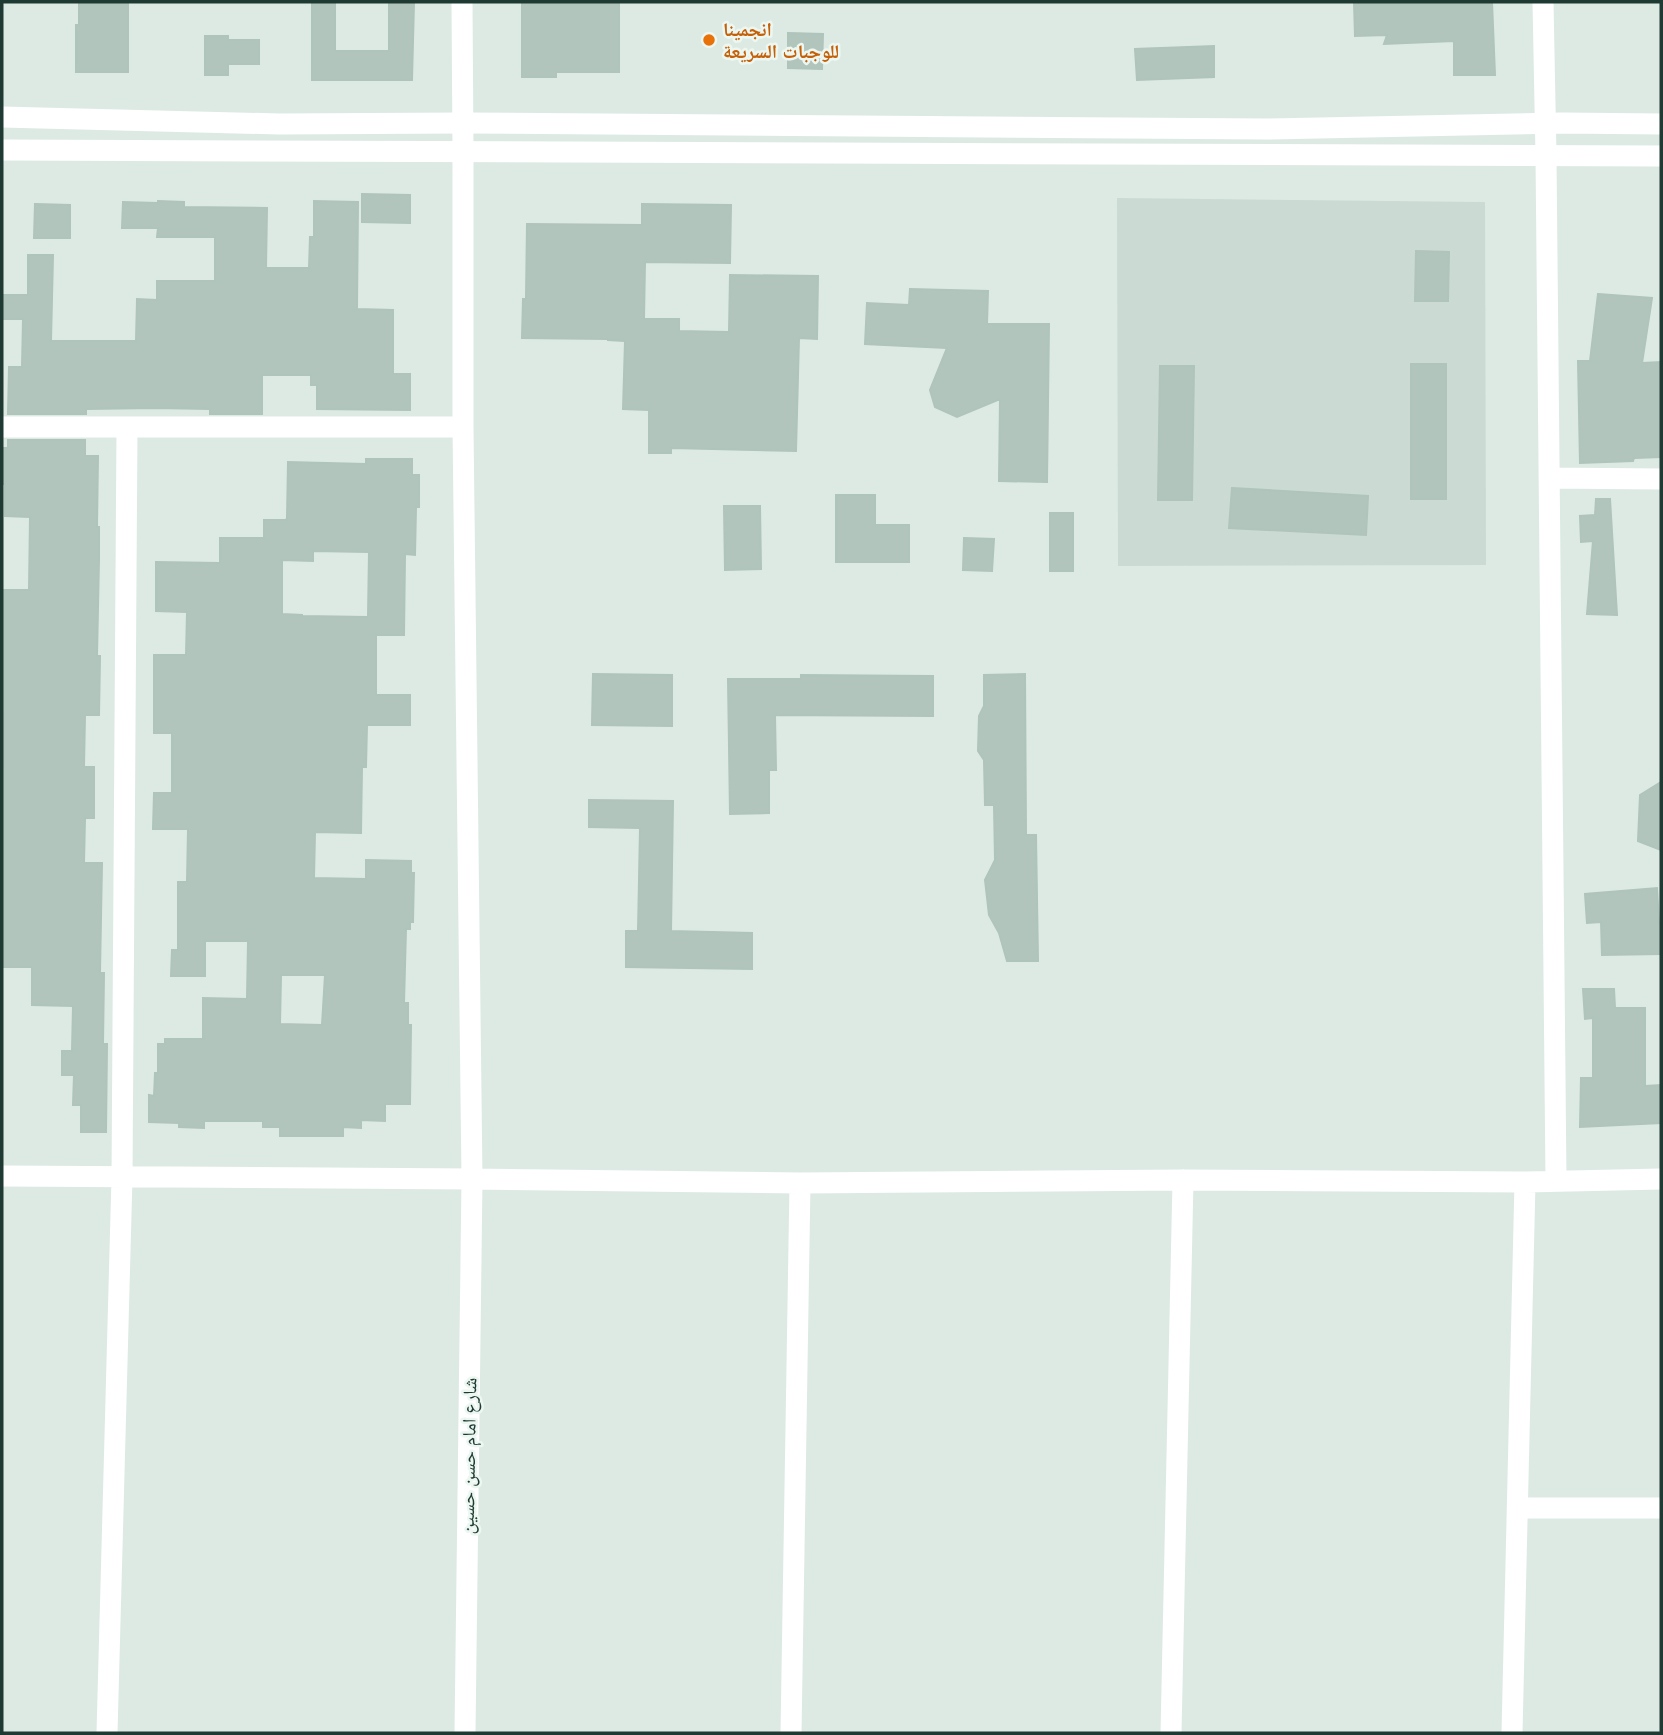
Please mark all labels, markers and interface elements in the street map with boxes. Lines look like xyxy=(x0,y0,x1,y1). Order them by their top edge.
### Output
place label: انجمينا للوجبات السريعة xyxy=(723,18,839,63)
marker: انجمينا للوجبات السريعة xyxy=(701,32,717,48)
street label: شارع امام حسن حسين xyxy=(456,1377,483,1535)

